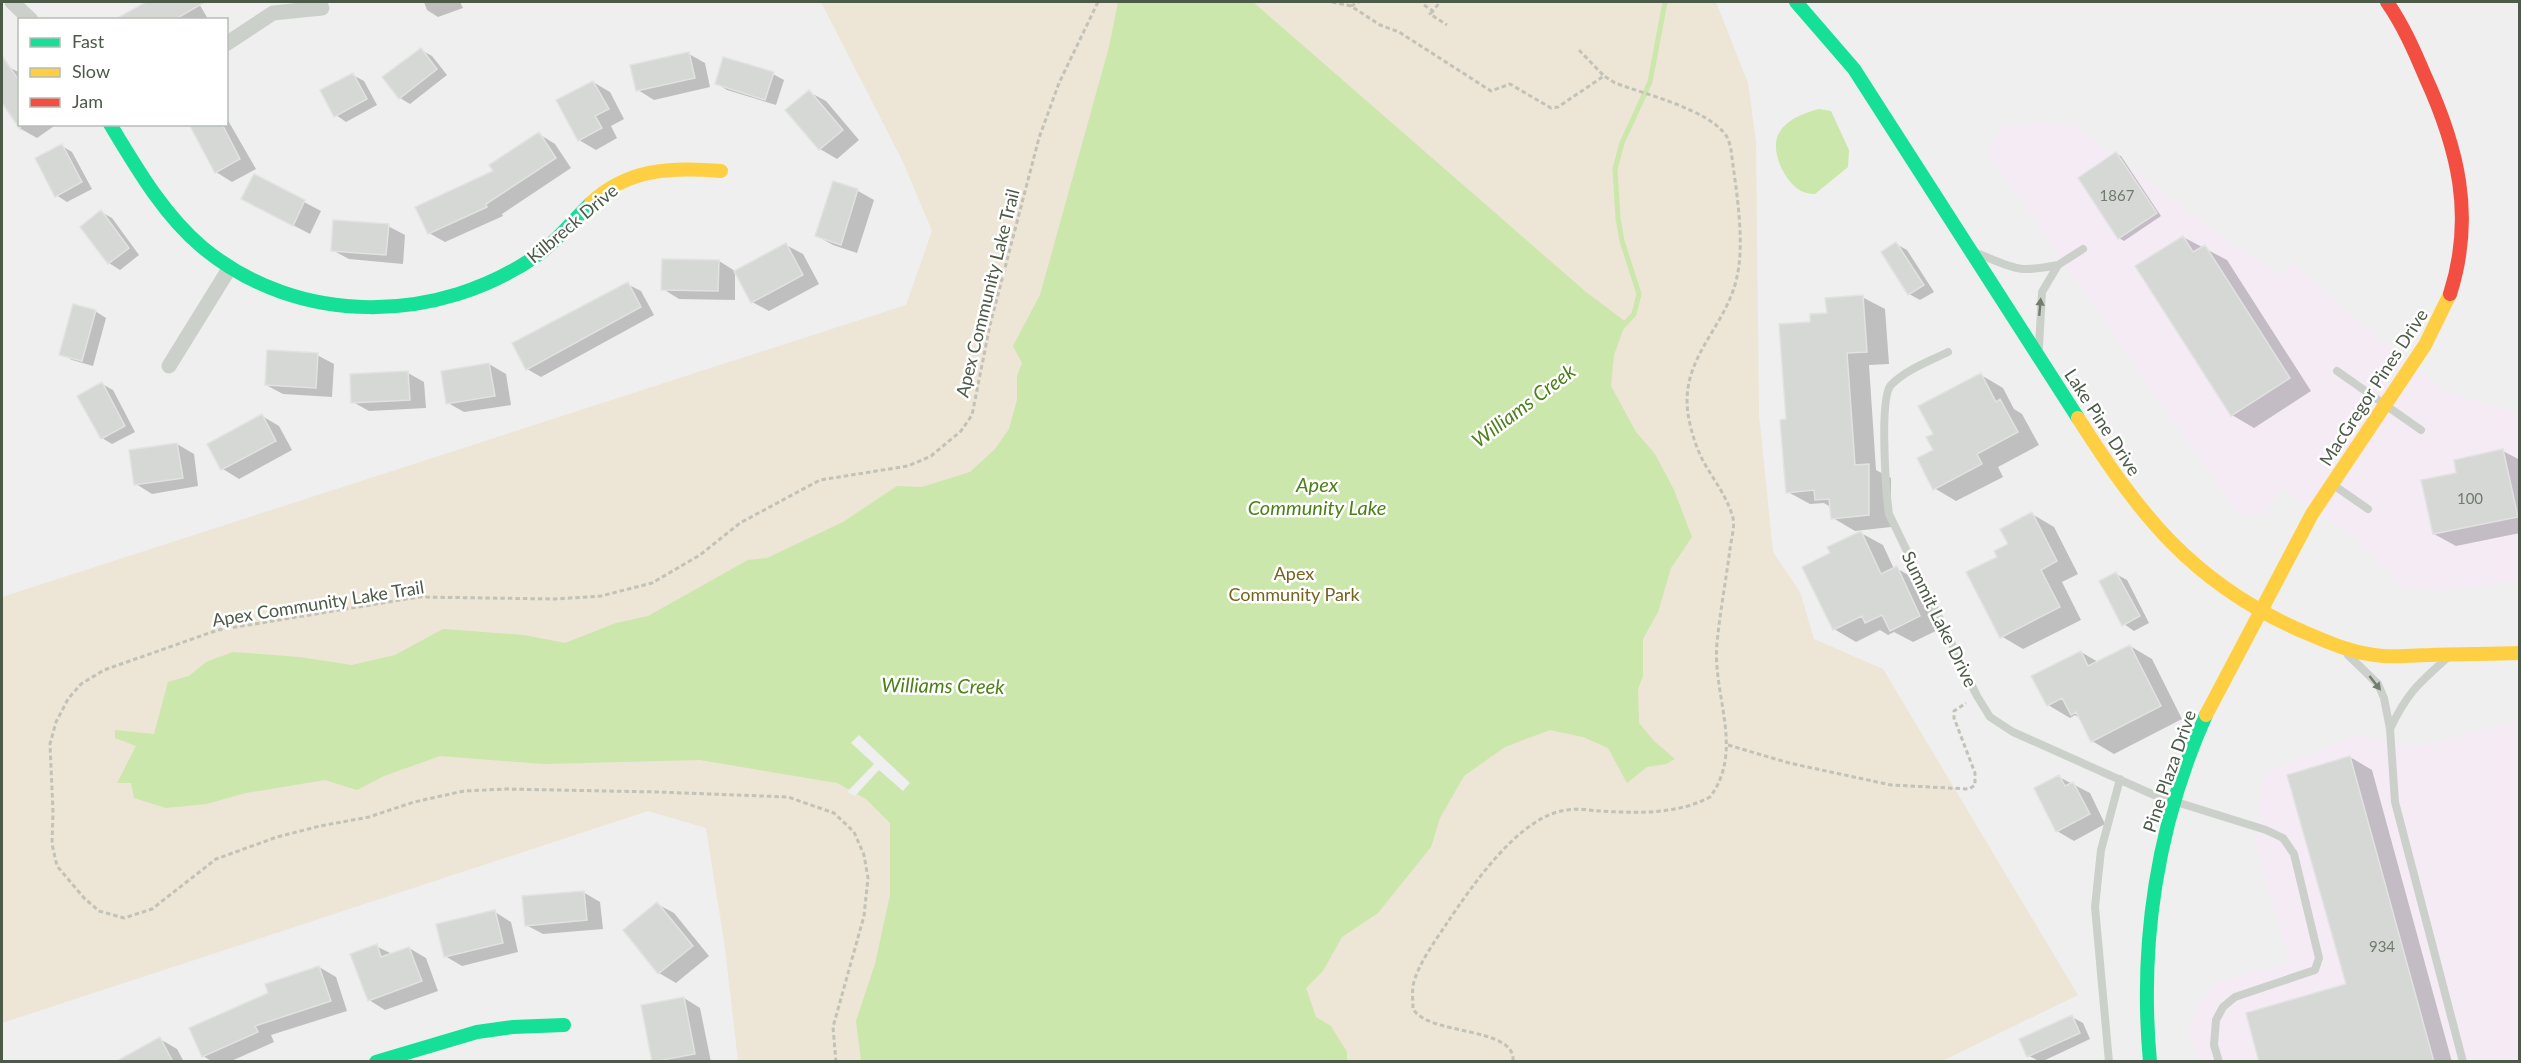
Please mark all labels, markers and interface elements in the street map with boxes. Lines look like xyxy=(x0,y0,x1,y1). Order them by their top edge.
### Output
legend xyxy=(18,18,228,126)
text: Fast xyxy=(72,30,105,52)
text: Slow xyxy=(72,60,110,82)
text: Jam xyxy=(72,90,103,112)
street label: Kilbreck Drive xyxy=(522,179,622,267)
street label: Apex Community Lake Trail xyxy=(950,186,1024,400)
house number: 1867 xyxy=(2100,186,2135,204)
one-way arrow xyxy=(2035,298,2045,317)
street label: MacGregor Pines Drive xyxy=(2314,304,2432,470)
water label: Williams Creek xyxy=(1467,358,1580,452)
street label: Lake Pine Drive xyxy=(2060,364,2146,480)
water label: Apex Community Lake xyxy=(1248,472,1386,519)
house number: 100 xyxy=(2457,489,2483,507)
street label: Summit Lake Drive xyxy=(1898,547,1982,691)
park label: Apex Community Park xyxy=(1228,562,1360,605)
street label: Apex Community Lake Trail xyxy=(211,575,425,631)
water label: Williams Creek xyxy=(881,672,1005,698)
one-way arrow xyxy=(2368,675,2381,691)
street label: Pine Plaza Drive xyxy=(2138,707,2200,835)
house number: 934 xyxy=(2369,937,2395,955)

